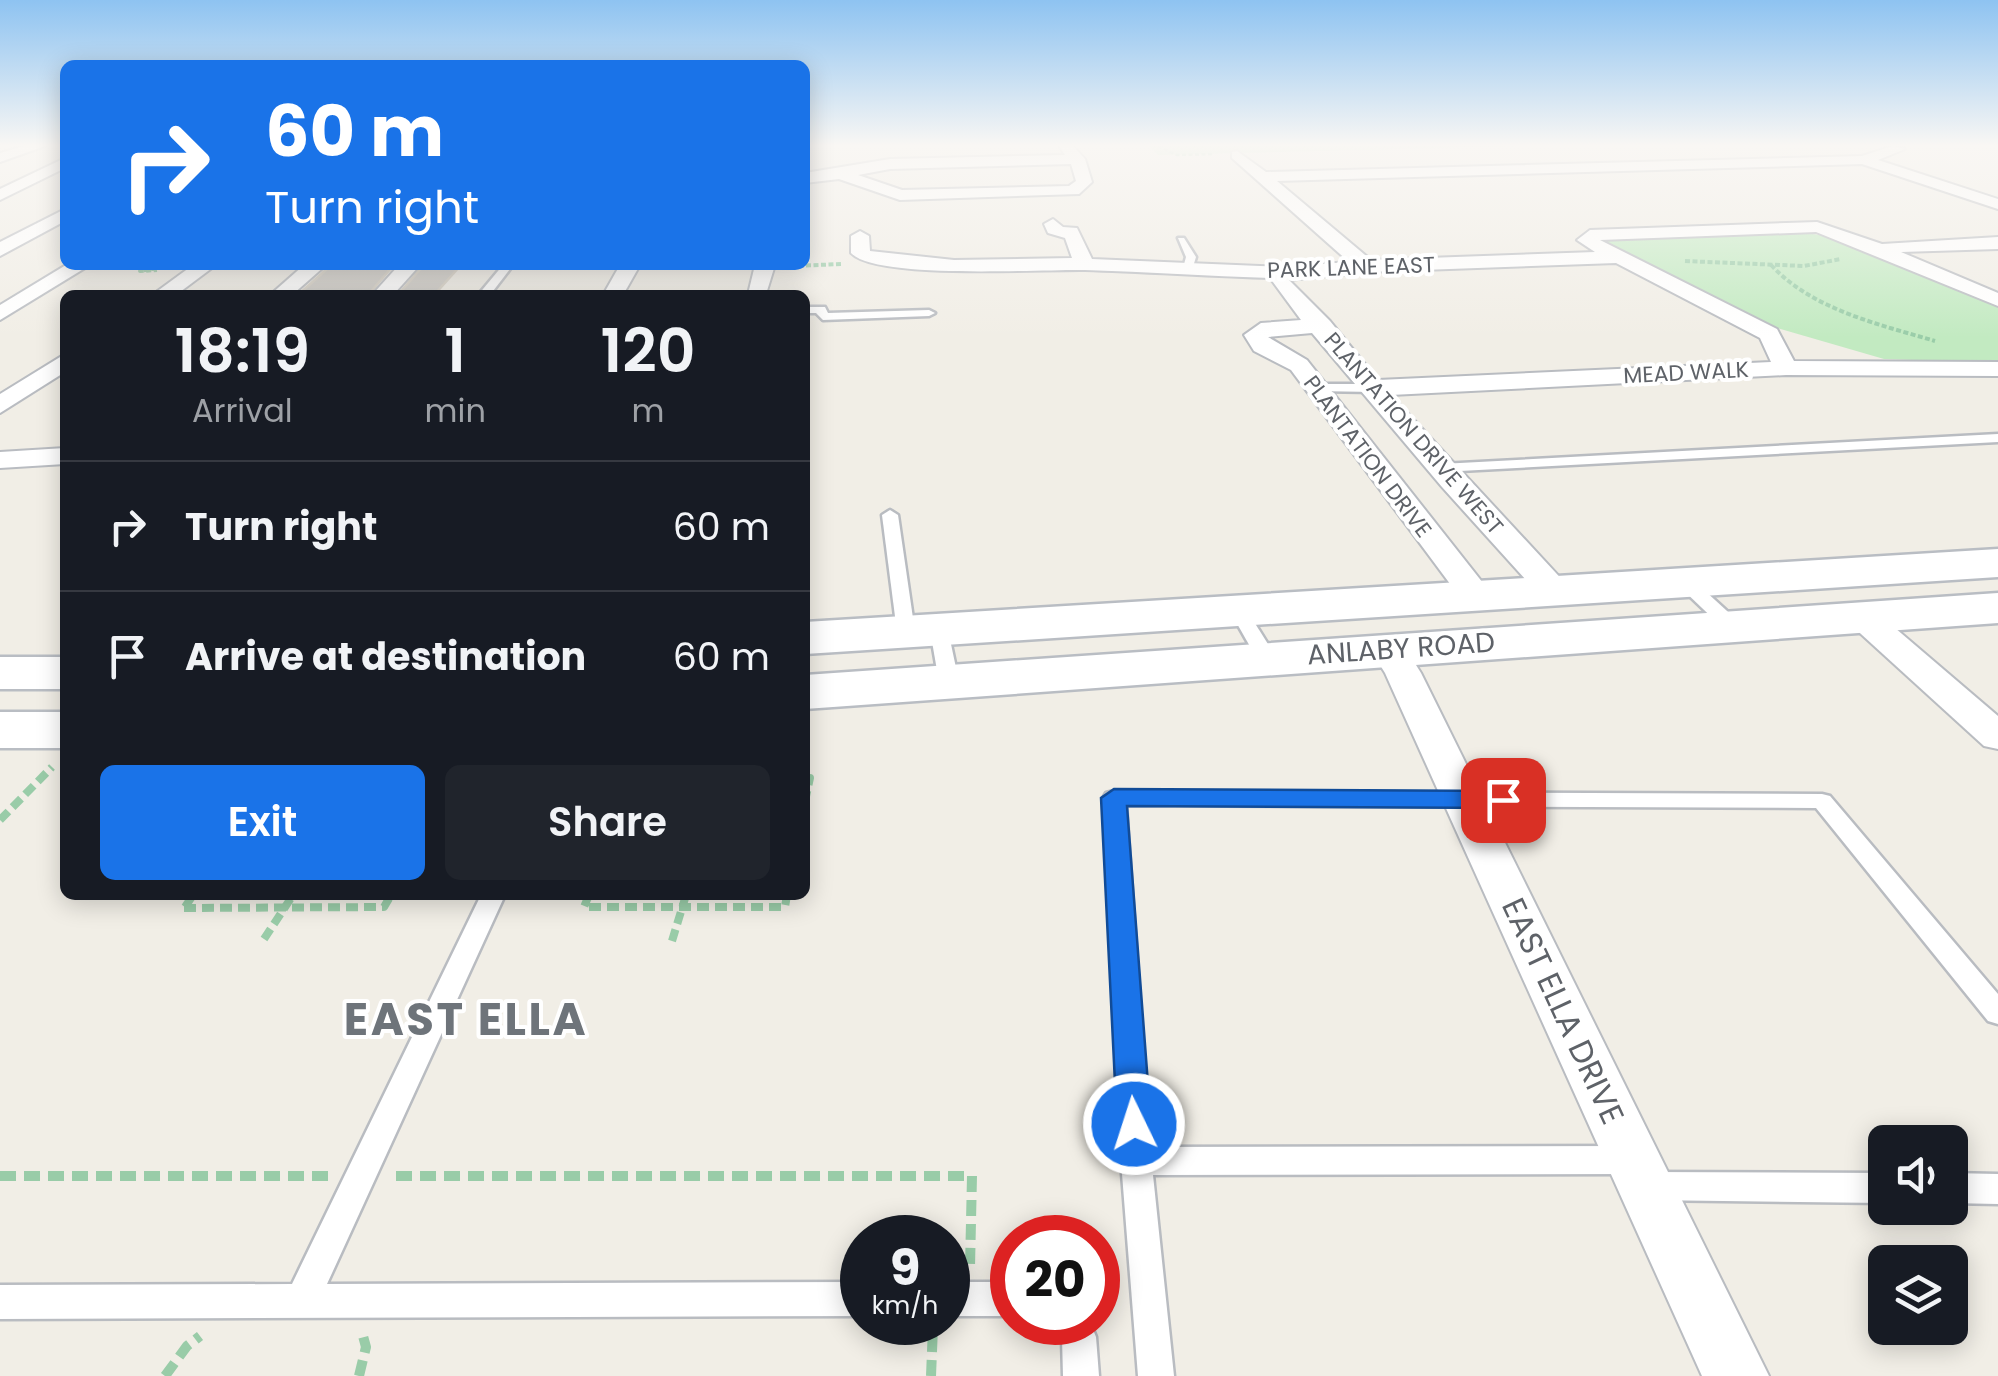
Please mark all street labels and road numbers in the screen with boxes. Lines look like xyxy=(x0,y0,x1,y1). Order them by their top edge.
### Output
street label: PARK LANE EAST xyxy=(1267,249,1436,286)
street label: PLANTATION DRIVE WEST xyxy=(1319,327,1509,539)
street label: MEAD WALK xyxy=(1623,354,1749,391)
street label: PLANTATION DRIVE xyxy=(1299,370,1437,542)
street label: ANLABY ROAD xyxy=(1306,622,1496,675)
street label: EAST ELLA DRIVE xyxy=(1491,890,1636,1131)

